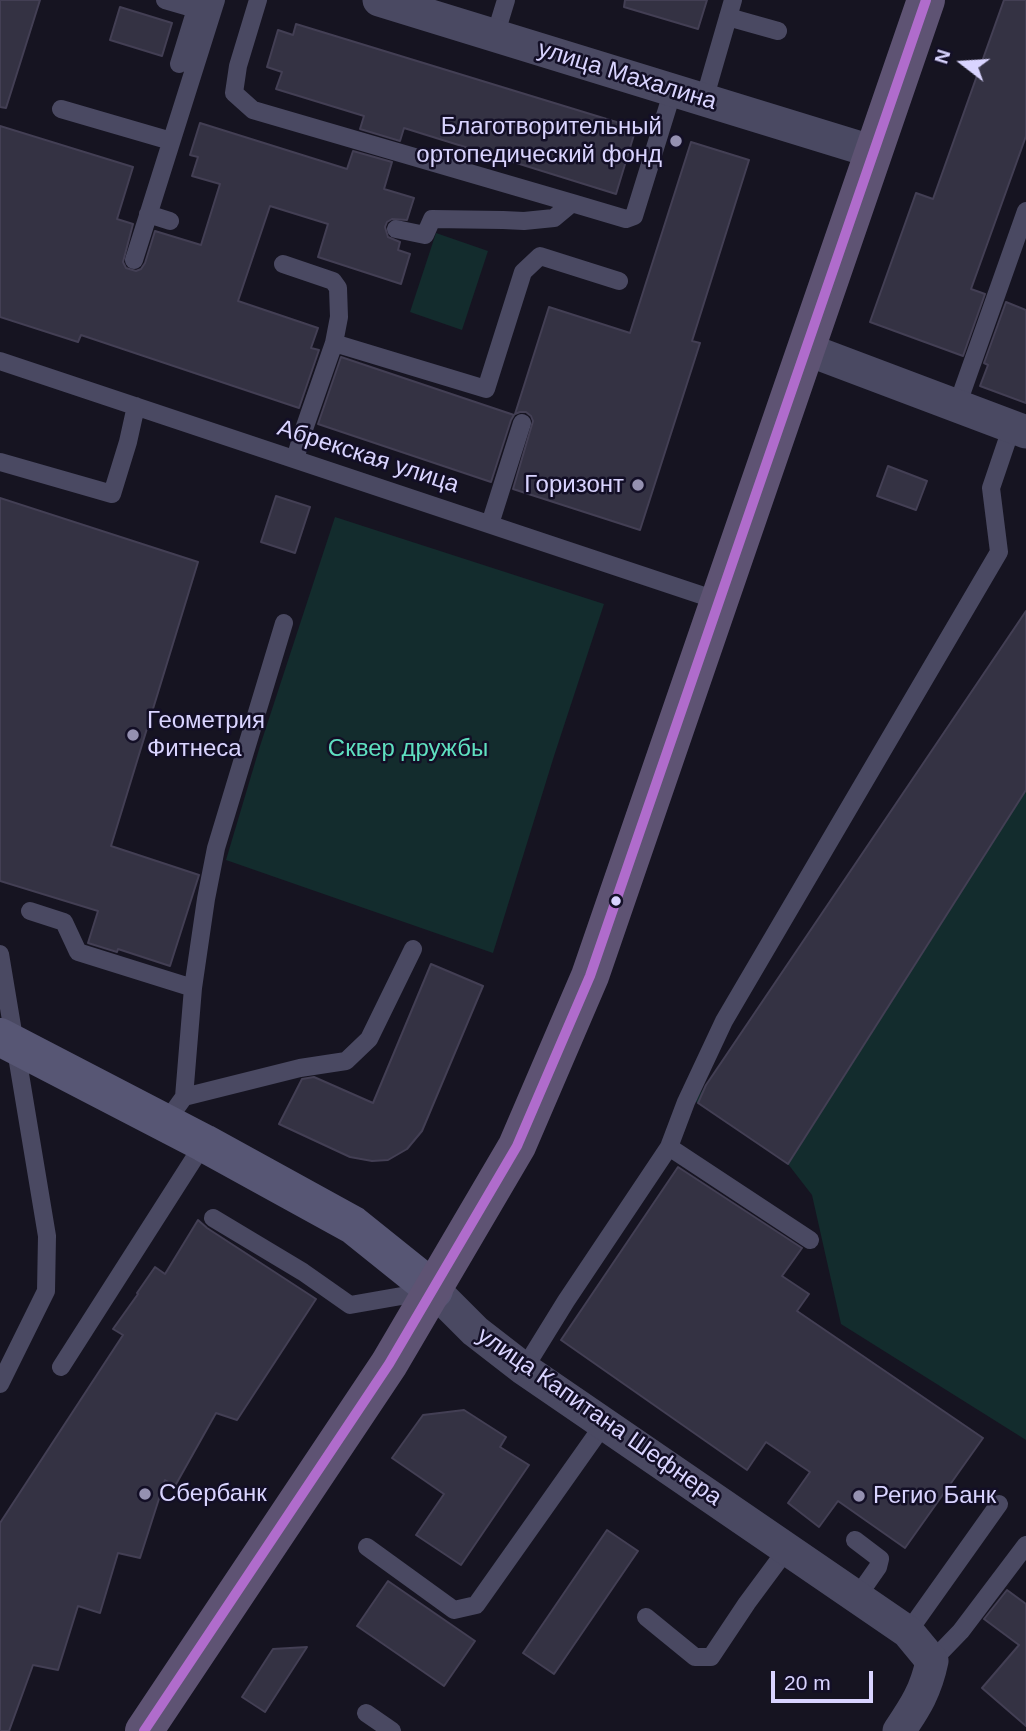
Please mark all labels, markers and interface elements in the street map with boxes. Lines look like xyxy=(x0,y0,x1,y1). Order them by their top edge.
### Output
north arrow xyxy=(928,28,998,98)
street label: улица Махалина xyxy=(534,35,720,117)
text: N xyxy=(930,47,954,66)
place label: Благотворительный ортопедический фонд xyxy=(416,113,662,169)
marker: Благотворительный ортопедический фонд xyxy=(668,133,684,149)
street label: Абрекская улица xyxy=(274,414,462,500)
place label: Горизонт xyxy=(524,471,624,499)
marker: Горизонт xyxy=(630,477,646,493)
place label: Геометрия Фитнеса xyxy=(147,707,265,763)
marker: Геометрия Фитнеса xyxy=(125,727,141,743)
park label: Сквер дружбы xyxy=(328,735,488,763)
unlabelled marker xyxy=(609,894,623,908)
street label: улица Капитана Шефнера xyxy=(471,1321,727,1513)
place label: Сбербанк xyxy=(159,1480,267,1508)
place label: Регио Банк xyxy=(873,1482,996,1510)
marker: Сбербанк xyxy=(137,1486,153,1502)
marker: Регио Банк xyxy=(851,1488,867,1504)
scale bar xyxy=(774,1658,876,1702)
text: 20 m xyxy=(784,1671,831,1694)

